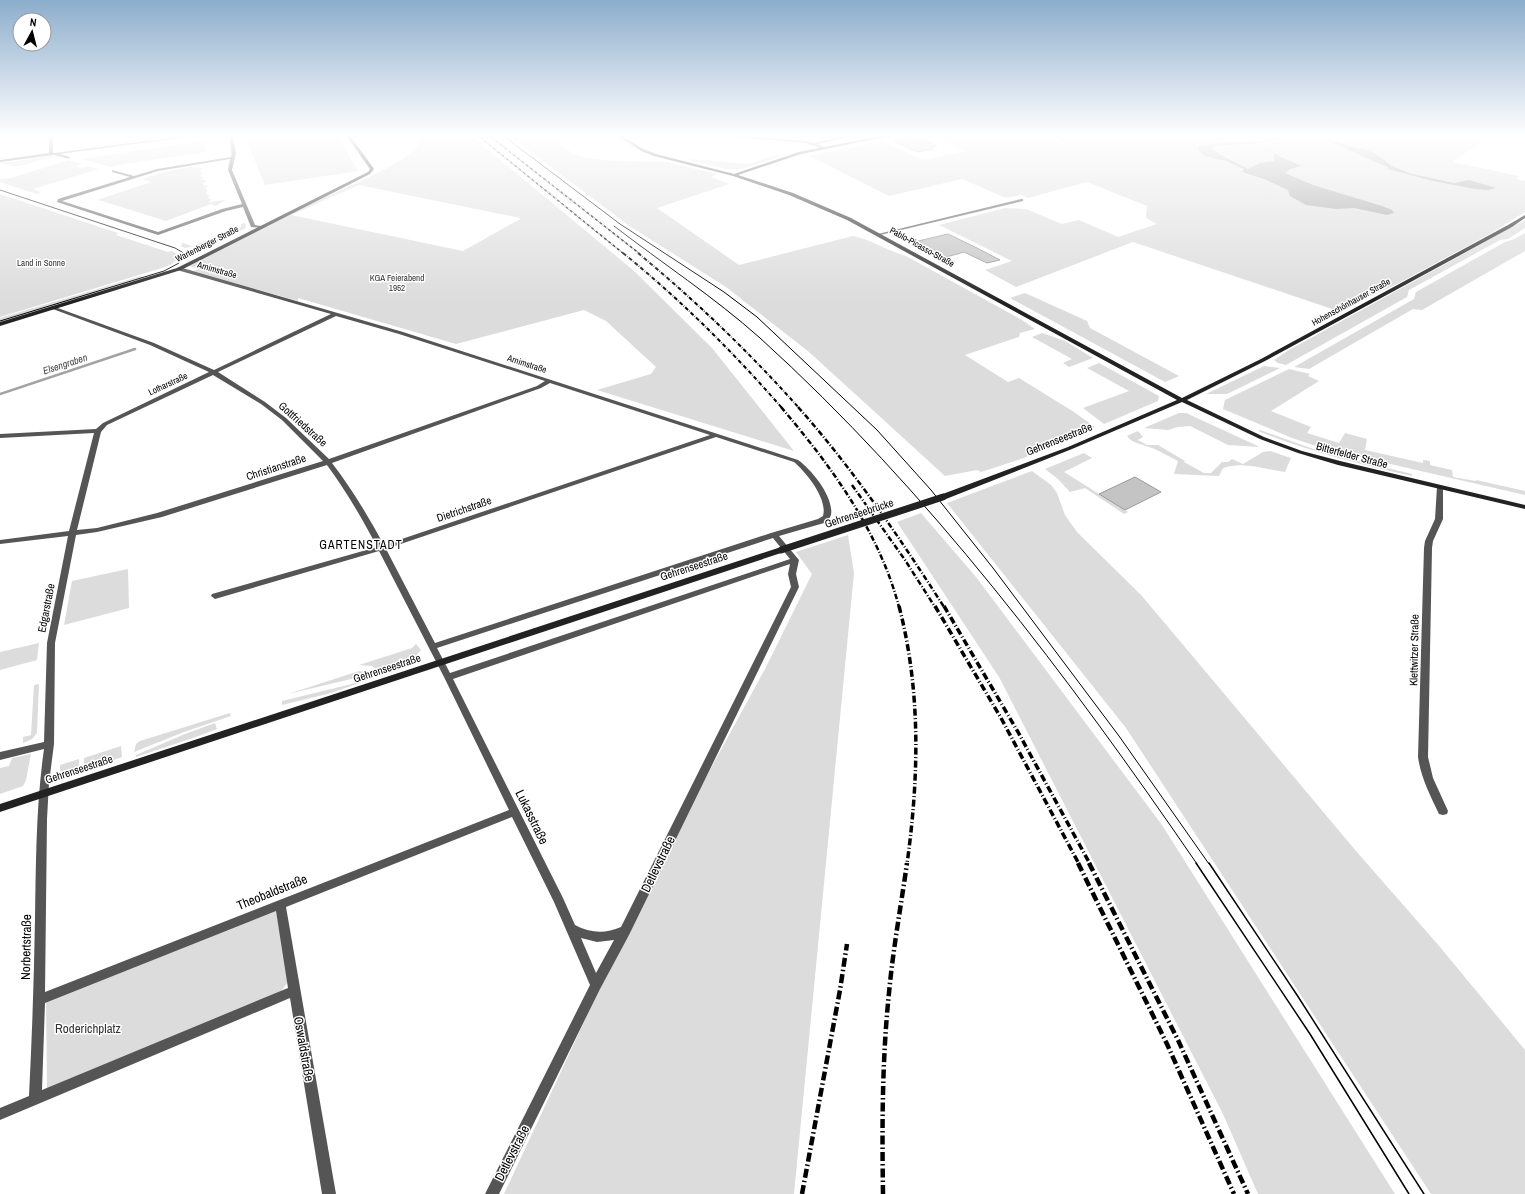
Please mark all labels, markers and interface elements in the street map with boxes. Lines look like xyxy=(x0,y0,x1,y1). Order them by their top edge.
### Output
north arrow xyxy=(12,12,52,52)
text: N xyxy=(29,15,37,29)
street label: Wartenberger Straße xyxy=(174,223,240,265)
street label: Pablo-Picasso-Straße xyxy=(888,224,956,270)
park label: Land in Sonne xyxy=(17,257,65,269)
street label: Arnimstraße xyxy=(195,258,238,281)
park label: KGA Feierabend 1952 xyxy=(370,272,424,294)
street label: Hohenschönhauser Straße xyxy=(1310,275,1392,329)
water label: Elsengraben xyxy=(41,351,89,377)
street label: Arnimstraße xyxy=(505,352,548,376)
street label: Lotharstraße xyxy=(147,370,189,398)
street label: Gottfriedstraße xyxy=(276,398,330,450)
street label: Gehrenseestraße xyxy=(1024,419,1094,459)
street label: Bitterfelder Straße xyxy=(1315,439,1389,471)
street label: Christianstraße xyxy=(244,451,308,483)
street label: Dietrichstraße xyxy=(435,493,493,525)
street label: Gehrenseebrücke xyxy=(823,495,895,531)
district label: GARTENSTADT xyxy=(319,537,403,553)
street label: Gehrenseestraße xyxy=(658,548,730,584)
street label: Edgarstraße xyxy=(34,582,58,634)
street label: Klettwitzer Straße xyxy=(1406,614,1422,686)
street label: Gehrenseestraße xyxy=(351,650,423,686)
street label: Gehrenseestraße xyxy=(43,751,115,787)
street label: Lukasstraße xyxy=(512,787,553,847)
street label: Detlevstraße xyxy=(637,833,679,895)
street label: Theobaldstraße xyxy=(234,870,310,914)
street label: Norbertstraße xyxy=(17,914,35,980)
street label: Oswaldstraße xyxy=(290,1015,318,1083)
park label: Roderichplatz xyxy=(55,1020,121,1037)
street label: Detlevstraße xyxy=(491,1122,533,1184)

